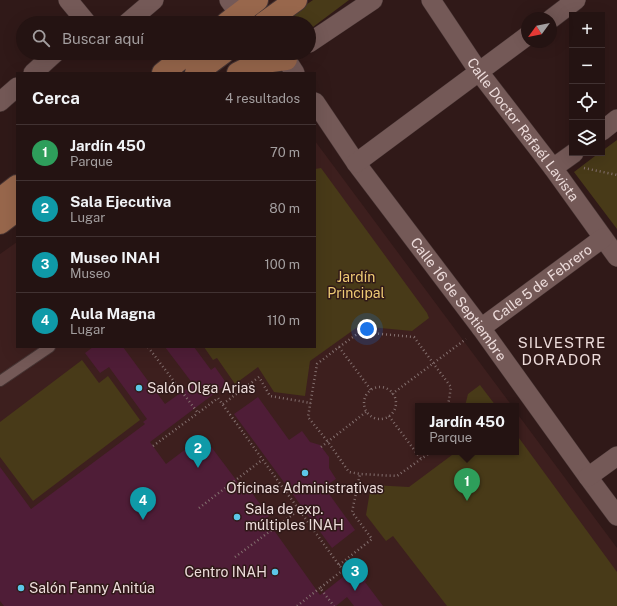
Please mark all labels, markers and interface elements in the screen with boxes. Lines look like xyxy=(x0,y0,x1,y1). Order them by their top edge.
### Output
north arrow xyxy=(521,12,557,48)
map controls xyxy=(569,12,605,156)
button: + xyxy=(569,12,605,48)
search box xyxy=(16,16,316,60)
icon: search xyxy=(30,27,52,49)
text: Buscar aquí xyxy=(62,30,144,47)
button: − xyxy=(569,48,605,84)
street label: Calle Doctor Rafaél Lavista xyxy=(464,55,582,204)
button: locate xyxy=(569,84,605,120)
text: Cerca xyxy=(32,88,80,108)
text: 4 resultados xyxy=(225,91,300,106)
button: layers xyxy=(569,120,605,156)
text: Jardín 450 xyxy=(70,137,146,154)
text: 1 xyxy=(42,145,48,160)
text: 70 m xyxy=(270,145,300,160)
text: Parque xyxy=(70,154,113,169)
text: Sala Ejecutiva xyxy=(70,193,171,210)
text: 2 xyxy=(41,201,49,216)
text: 80 m xyxy=(269,201,300,216)
text: Lugar xyxy=(70,210,105,225)
street label: Calle 16 de Septiembre xyxy=(407,234,510,364)
street label: Calle 5 de Febrero xyxy=(489,241,595,325)
text: Museo INAH xyxy=(70,249,160,266)
text: 3 xyxy=(41,257,49,272)
text: 100 m xyxy=(264,257,300,272)
text: Museo xyxy=(70,266,110,281)
park label: Jardín Principal xyxy=(327,269,385,301)
text: Aula Magna xyxy=(70,305,155,322)
text: 4 xyxy=(41,313,49,328)
text: 110 m xyxy=(267,313,300,328)
your location xyxy=(357,319,377,339)
text: Lugar xyxy=(70,322,105,337)
district label: SILVESTRE DORADOR xyxy=(518,334,606,368)
place label: Salón Olga Arias xyxy=(147,380,255,396)
marker: Salón Olga Arias xyxy=(134,383,144,393)
popup xyxy=(415,403,519,455)
text: Jardín 450 xyxy=(429,413,505,430)
text: Parque xyxy=(429,430,472,445)
pin: 2 xyxy=(185,435,211,468)
marker: Oficinas Administrativas xyxy=(300,468,310,478)
pin: 1 xyxy=(454,468,480,501)
place label: Oficinas Administrativas xyxy=(226,480,384,496)
pin: 4 xyxy=(130,487,156,520)
place label: Sala de exp. múltiples INAH xyxy=(245,501,344,533)
marker: Sala de exp. múltiples INAH xyxy=(232,512,242,522)
pin: 3 xyxy=(342,558,368,591)
place label: Centro INAH xyxy=(184,564,267,580)
marker: Centro INAH xyxy=(270,567,280,577)
place label: Salón Fanny Anitúa xyxy=(29,580,155,596)
marker: Salón Fanny Anitúa xyxy=(16,583,26,593)

